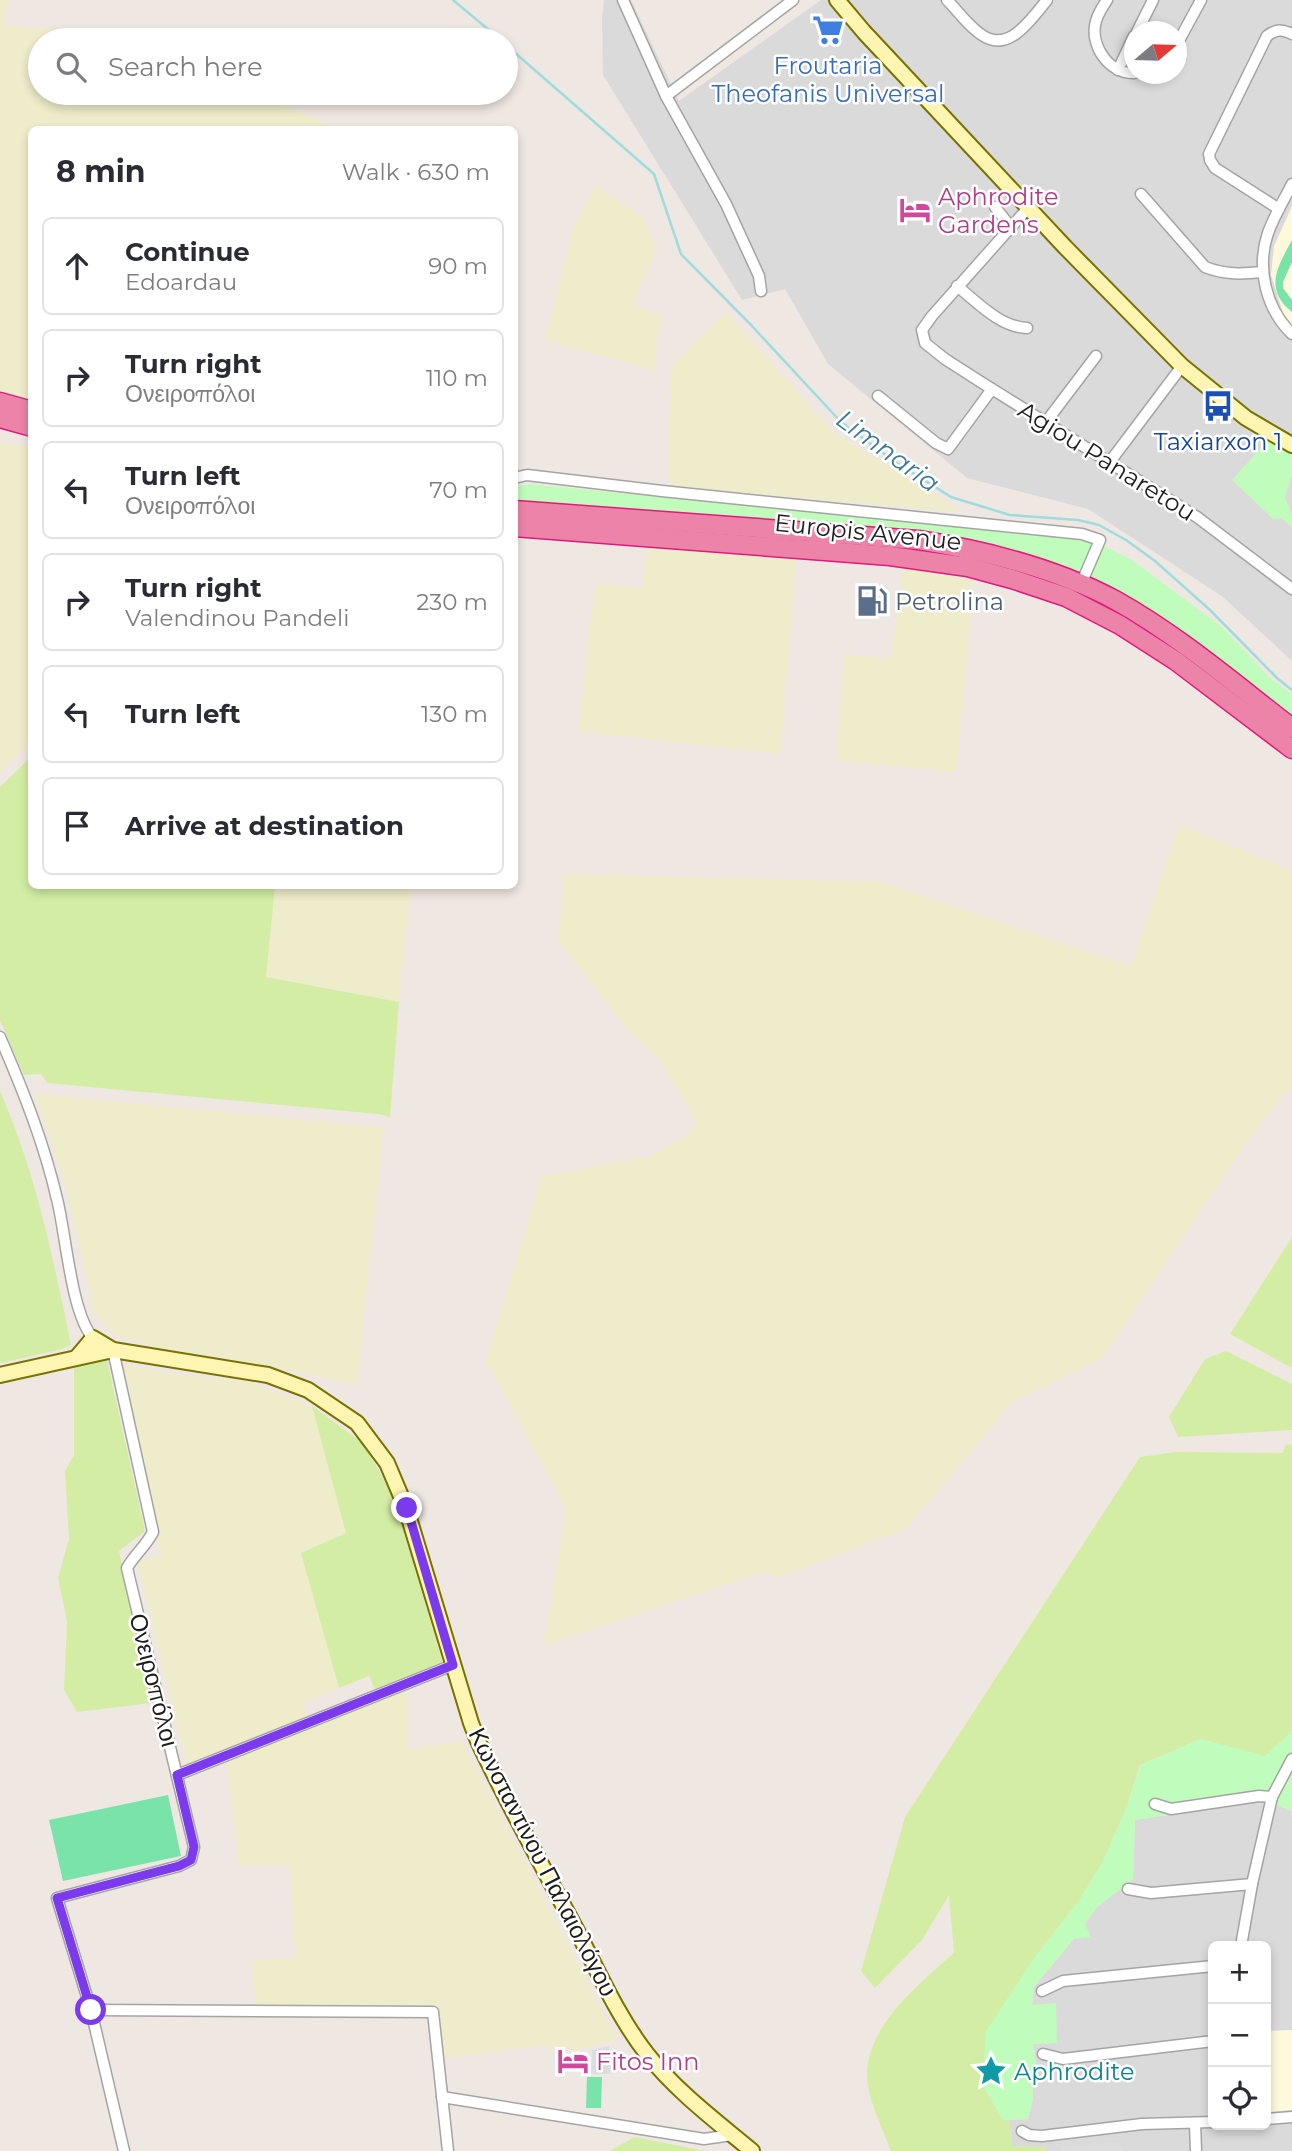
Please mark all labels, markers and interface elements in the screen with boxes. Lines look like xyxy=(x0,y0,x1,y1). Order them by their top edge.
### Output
supermarket icon: Froutaria Theofanis Universal xyxy=(811,13,845,47)
north arrow xyxy=(1124,21,1187,84)
search box xyxy=(28,28,518,105)
icon: search xyxy=(52,48,90,86)
text: Search here xyxy=(108,51,263,83)
place label: Froutaria Theofanis Universal xyxy=(711,51,945,108)
text: 8 min xyxy=(56,153,146,190)
text: Walk · 630 m xyxy=(342,158,490,186)
place label: Aphrodite Gardens xyxy=(938,182,1058,239)
hotel icon: Aphrodite Gardens xyxy=(898,193,932,227)
text: Continue xyxy=(125,236,250,268)
icon: ahead xyxy=(58,247,96,285)
text: 90 m xyxy=(428,252,488,280)
text: Edoardau xyxy=(125,268,237,296)
text: Turn right xyxy=(125,348,261,380)
icon: right xyxy=(58,359,96,397)
text: 110 m xyxy=(426,364,488,392)
text: Ονειροπόλοι xyxy=(125,380,255,408)
bus stop icon: Taxiarxon 1 xyxy=(1201,389,1235,423)
street label: Agiou Panaretou xyxy=(1013,395,1201,527)
water label: Limnaria xyxy=(830,403,946,499)
place label: Taxiarxon 1 xyxy=(1154,427,1282,456)
text: Turn left xyxy=(125,460,241,492)
icon: left xyxy=(58,471,96,509)
text: 70 m xyxy=(429,476,488,504)
text: Ονειροπόλοι xyxy=(125,492,255,520)
street label: Europis Avenue xyxy=(773,508,963,556)
text: Turn right xyxy=(125,572,261,604)
icon: right xyxy=(58,583,96,621)
fuel station icon: Petrolina xyxy=(855,584,889,618)
place label: Petrolina xyxy=(895,587,1004,616)
text: 230 m xyxy=(416,588,488,616)
text: Valendinou Pandeli xyxy=(125,604,349,632)
icon: left xyxy=(58,695,96,733)
text: Turn left xyxy=(125,698,241,730)
text: 130 m xyxy=(421,700,488,728)
icon: arrive xyxy=(58,807,96,845)
text: Arrive at destination xyxy=(125,810,404,842)
route end xyxy=(391,1492,422,1523)
street label: Ονειροπόλοι xyxy=(123,1610,185,1750)
street label: Κωνσταντίνου Παλαιολόγου xyxy=(463,1723,623,2001)
map controls xyxy=(1208,1941,1271,2130)
button: + xyxy=(1208,1941,1271,2004)
route start xyxy=(75,1994,106,2025)
button: − xyxy=(1208,2004,1271,2067)
hotel icon: Fitos Inn xyxy=(556,2044,590,2078)
place label: Fitos Inn xyxy=(596,2047,699,2076)
place icon: Aphrodite xyxy=(974,2054,1008,2088)
place label: Aphrodite xyxy=(1014,2057,1134,2086)
button: locate xyxy=(1208,2067,1271,2130)

